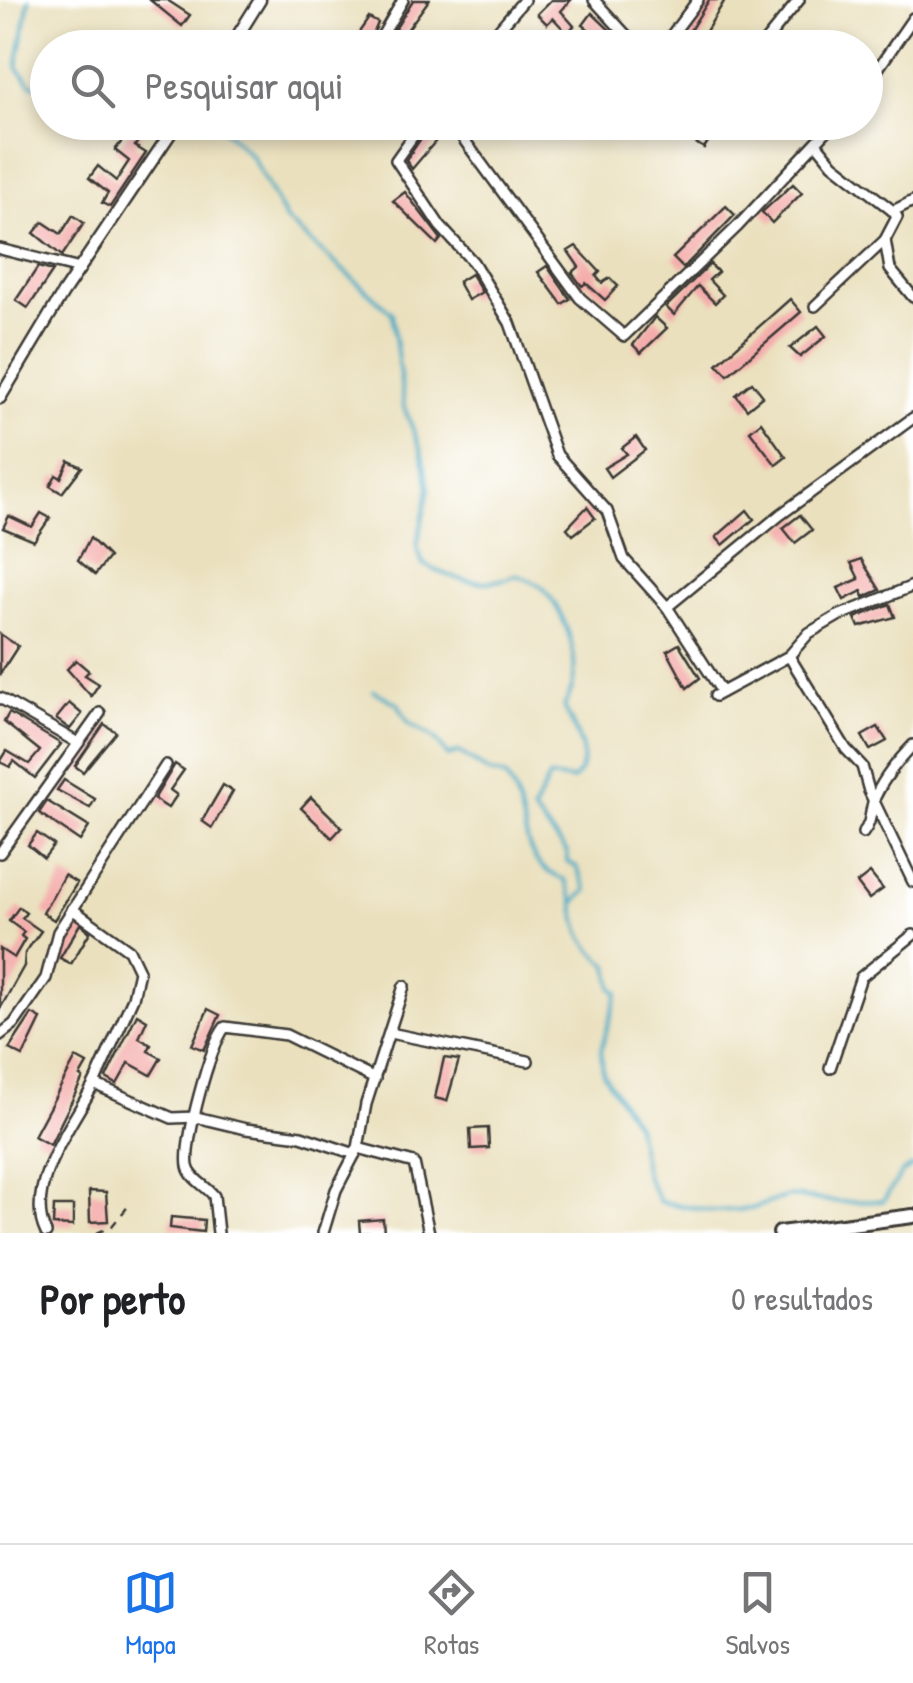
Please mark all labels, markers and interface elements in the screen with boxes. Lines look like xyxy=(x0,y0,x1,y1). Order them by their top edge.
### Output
search box xyxy=(30,30,883,140)
icon: search xyxy=(65,58,120,113)
text: Pesquisar aqui xyxy=(145,59,343,111)
text: Por perto xyxy=(40,1270,185,1327)
text: 0 resultados xyxy=(731,1277,873,1320)
tab: Mapa xyxy=(123,1565,178,1663)
tab: Rotas xyxy=(424,1565,479,1663)
tab: Salvos xyxy=(725,1565,790,1663)

